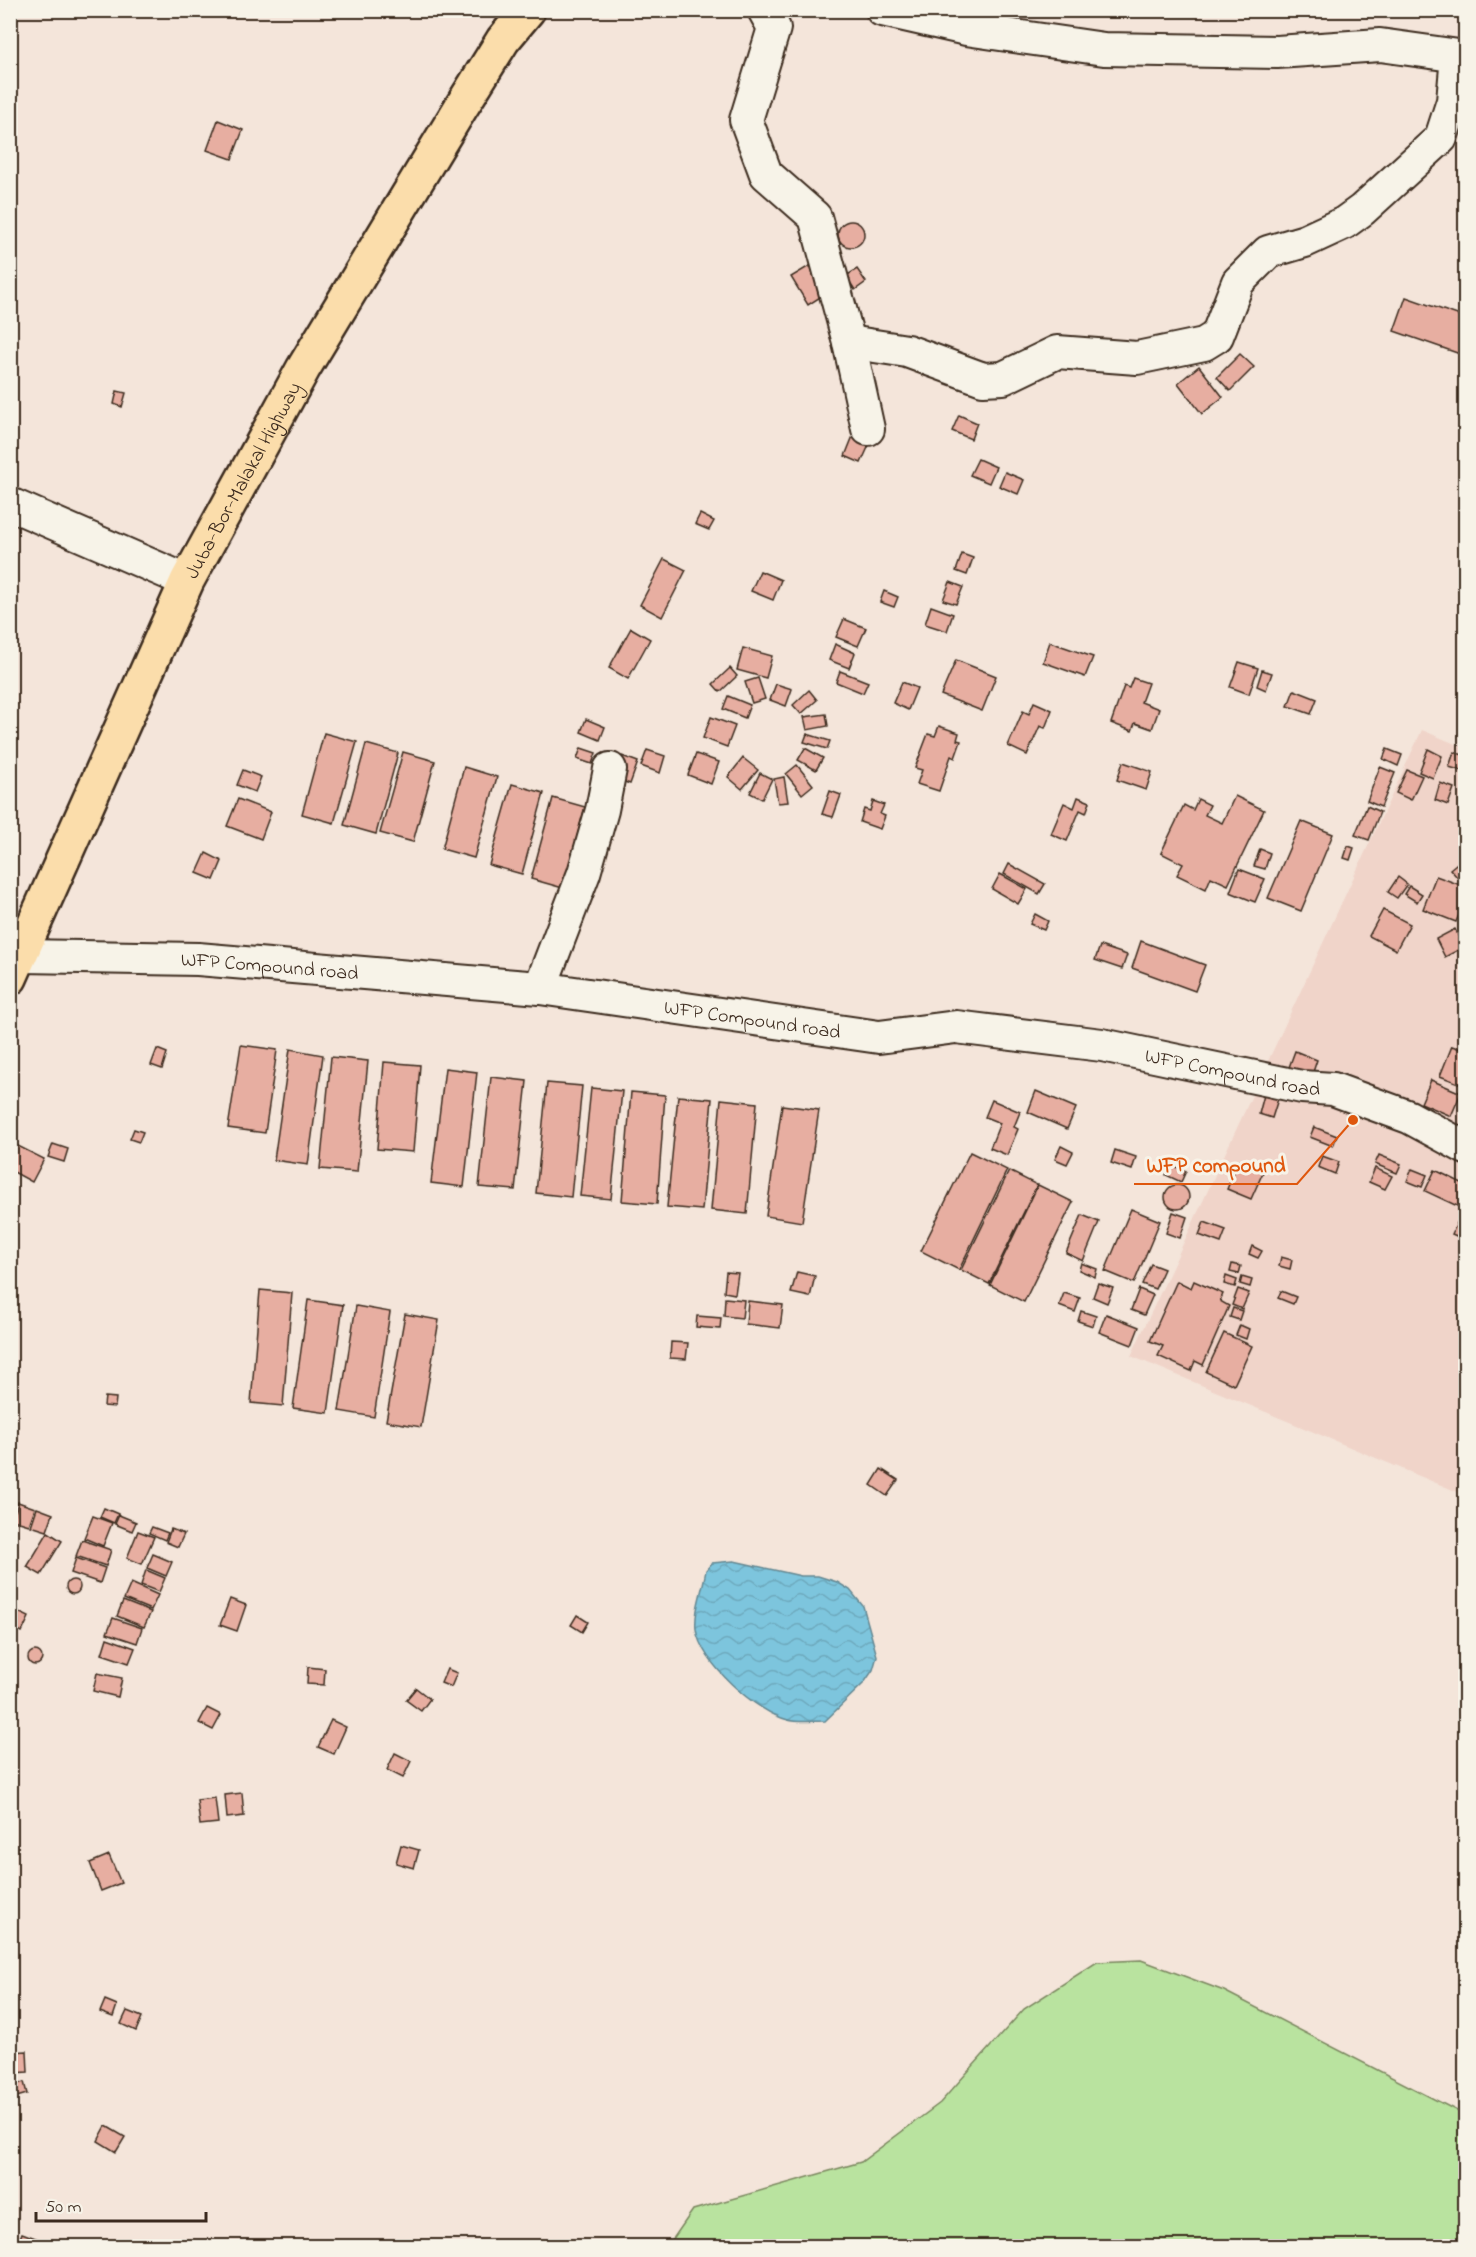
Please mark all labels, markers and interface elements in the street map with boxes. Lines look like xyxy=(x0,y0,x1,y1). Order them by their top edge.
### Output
street label: Juba-Bor-Malakal Highway xyxy=(179,377,310,585)
street label: WFP Compound road xyxy=(181,947,360,990)
street label: WFP Compound road xyxy=(662,994,842,1048)
street label: WFP Compound road xyxy=(1142,1042,1321,1105)
callout: WFP compound xyxy=(1134,1145,1297,1184)
text: WFP compound xyxy=(1146,1152,1286,1182)
scale bar xyxy=(36,2185,206,2223)
text: 50 m xyxy=(45,2195,82,2221)

